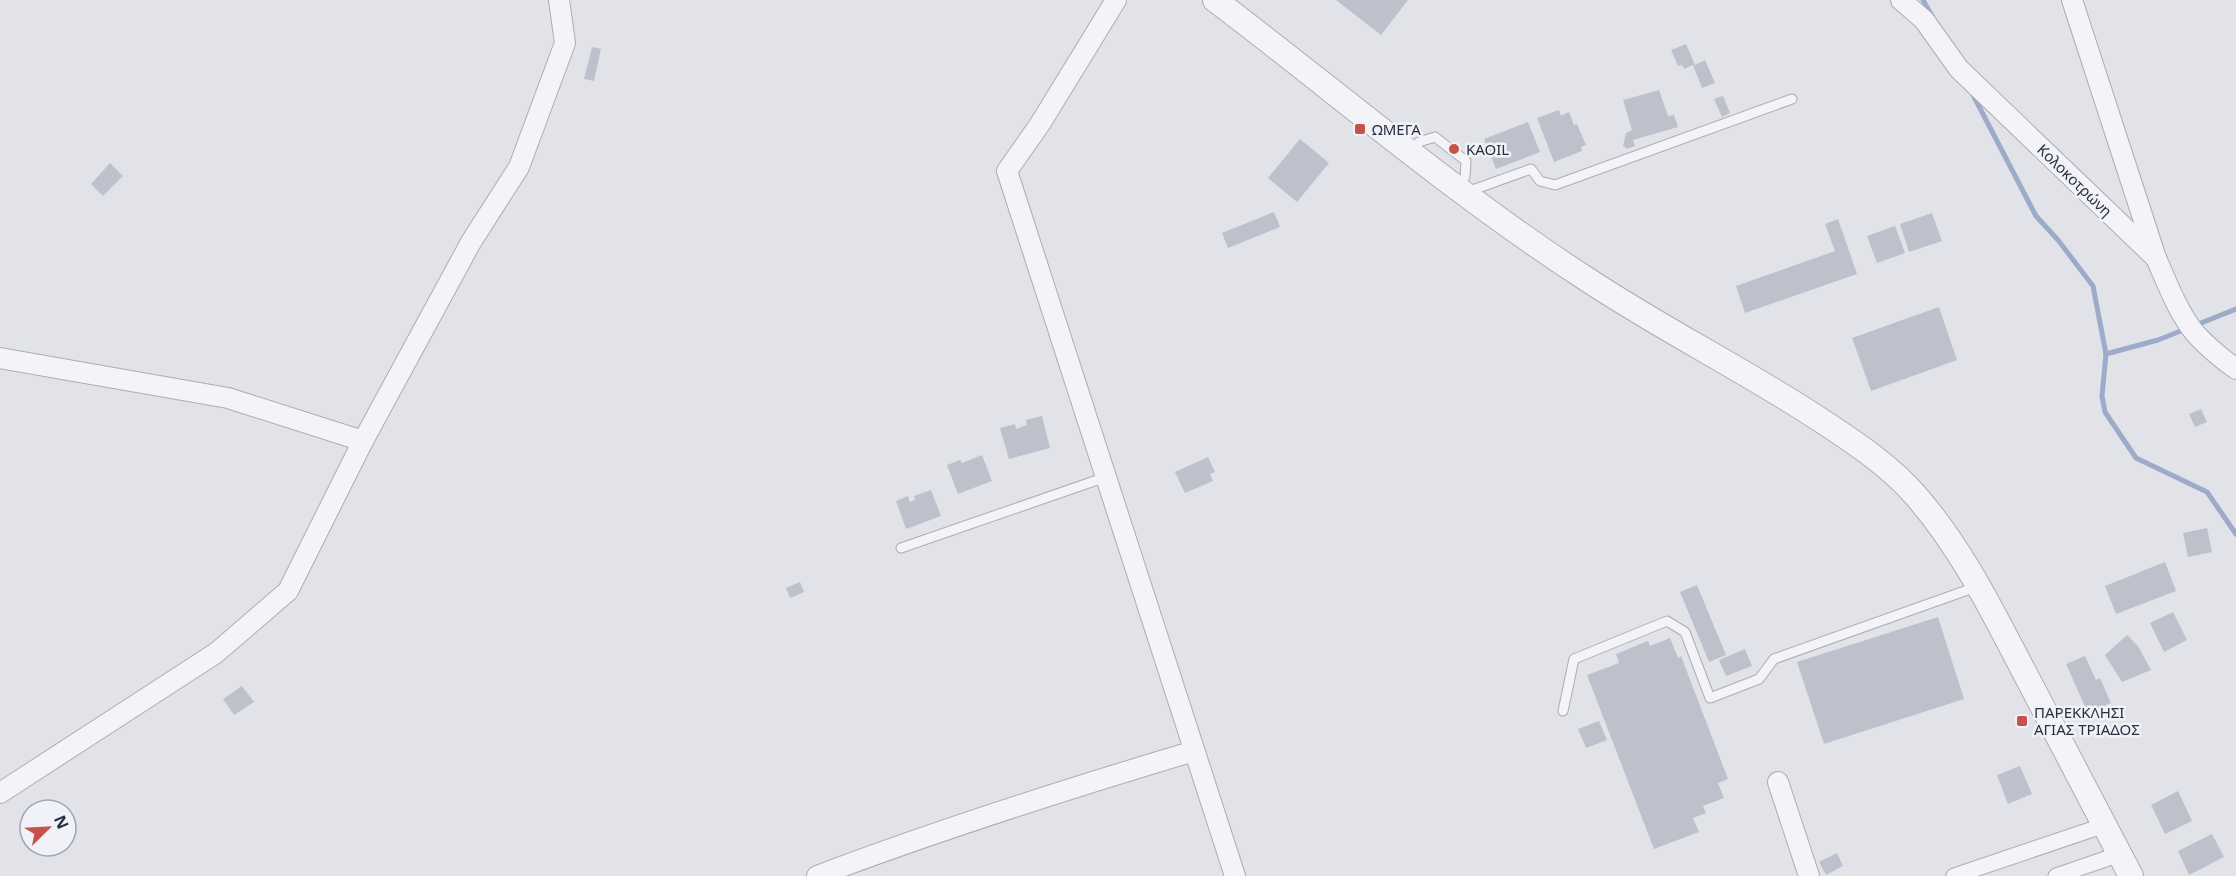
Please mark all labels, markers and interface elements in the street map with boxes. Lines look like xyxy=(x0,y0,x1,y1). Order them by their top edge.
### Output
place label: ΩΜΕΓΑ xyxy=(1372,119,1421,139)
marker: ΩΜΕΓΑ xyxy=(1353,122,1367,136)
place label: KAOIL xyxy=(1466,139,1509,159)
street label: Κολοκοτρώνη xyxy=(2033,139,2117,221)
marker: KAOIL xyxy=(1447,142,1461,156)
place label: ΠΑΡΕΚΚΛΗΣΙ ΑΓΙΑΣ ΤΡΙΑΔΟΣ xyxy=(2034,702,2140,739)
marker: ΠΑΡΕΚΚΛΗΣΙ ΑΓΙΑΣ ΤΡΙΑΔΟΣ xyxy=(2015,714,2029,728)
north arrow xyxy=(18,798,78,858)
text: N xyxy=(49,811,74,832)

